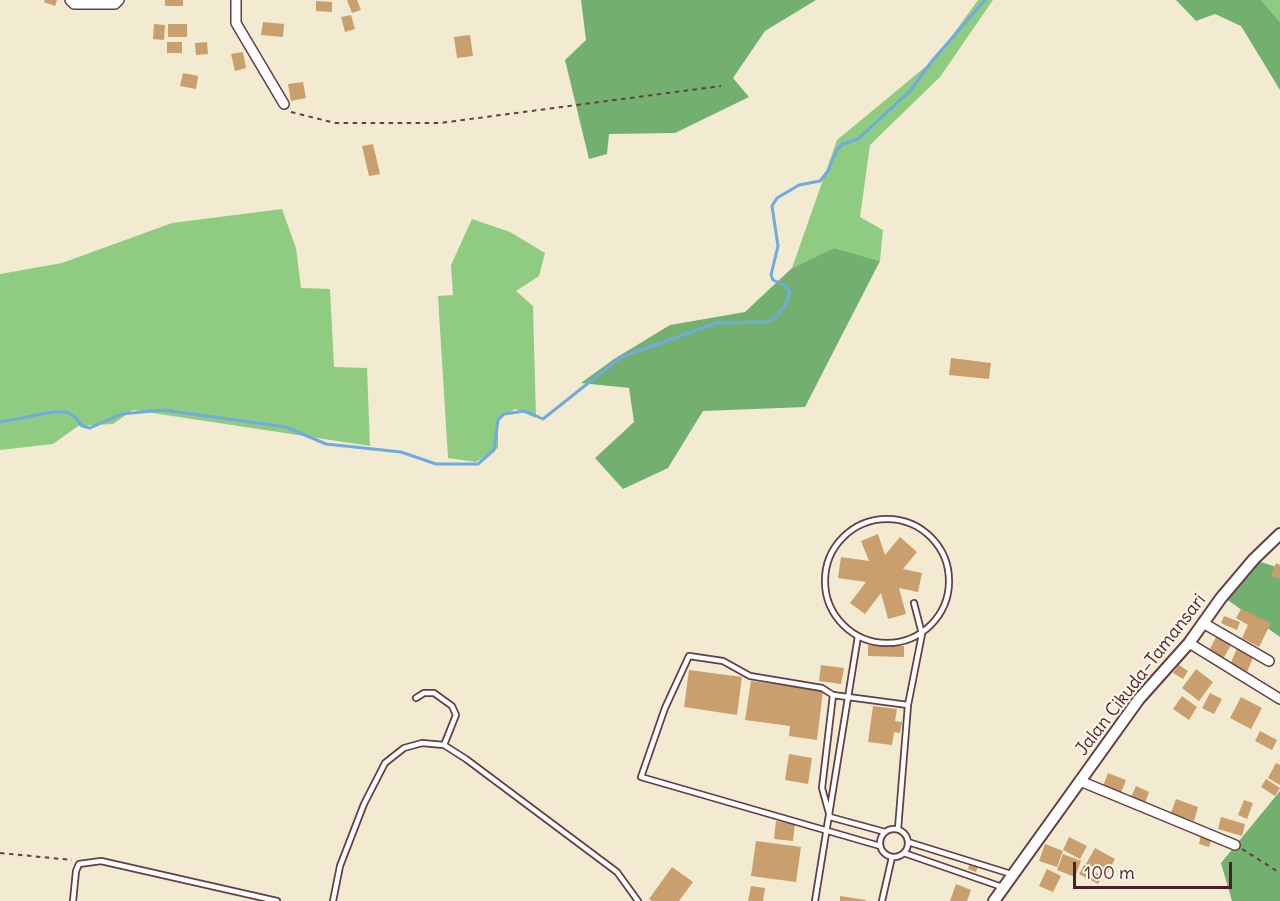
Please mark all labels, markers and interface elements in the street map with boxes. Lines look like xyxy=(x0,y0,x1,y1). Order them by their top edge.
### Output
street label: Jalan Cikuda–Tamansari xyxy=(1071,590,1211,760)
scale bar xyxy=(1076,850,1235,888)
text: 100 m xyxy=(1084,861,1135,884)

